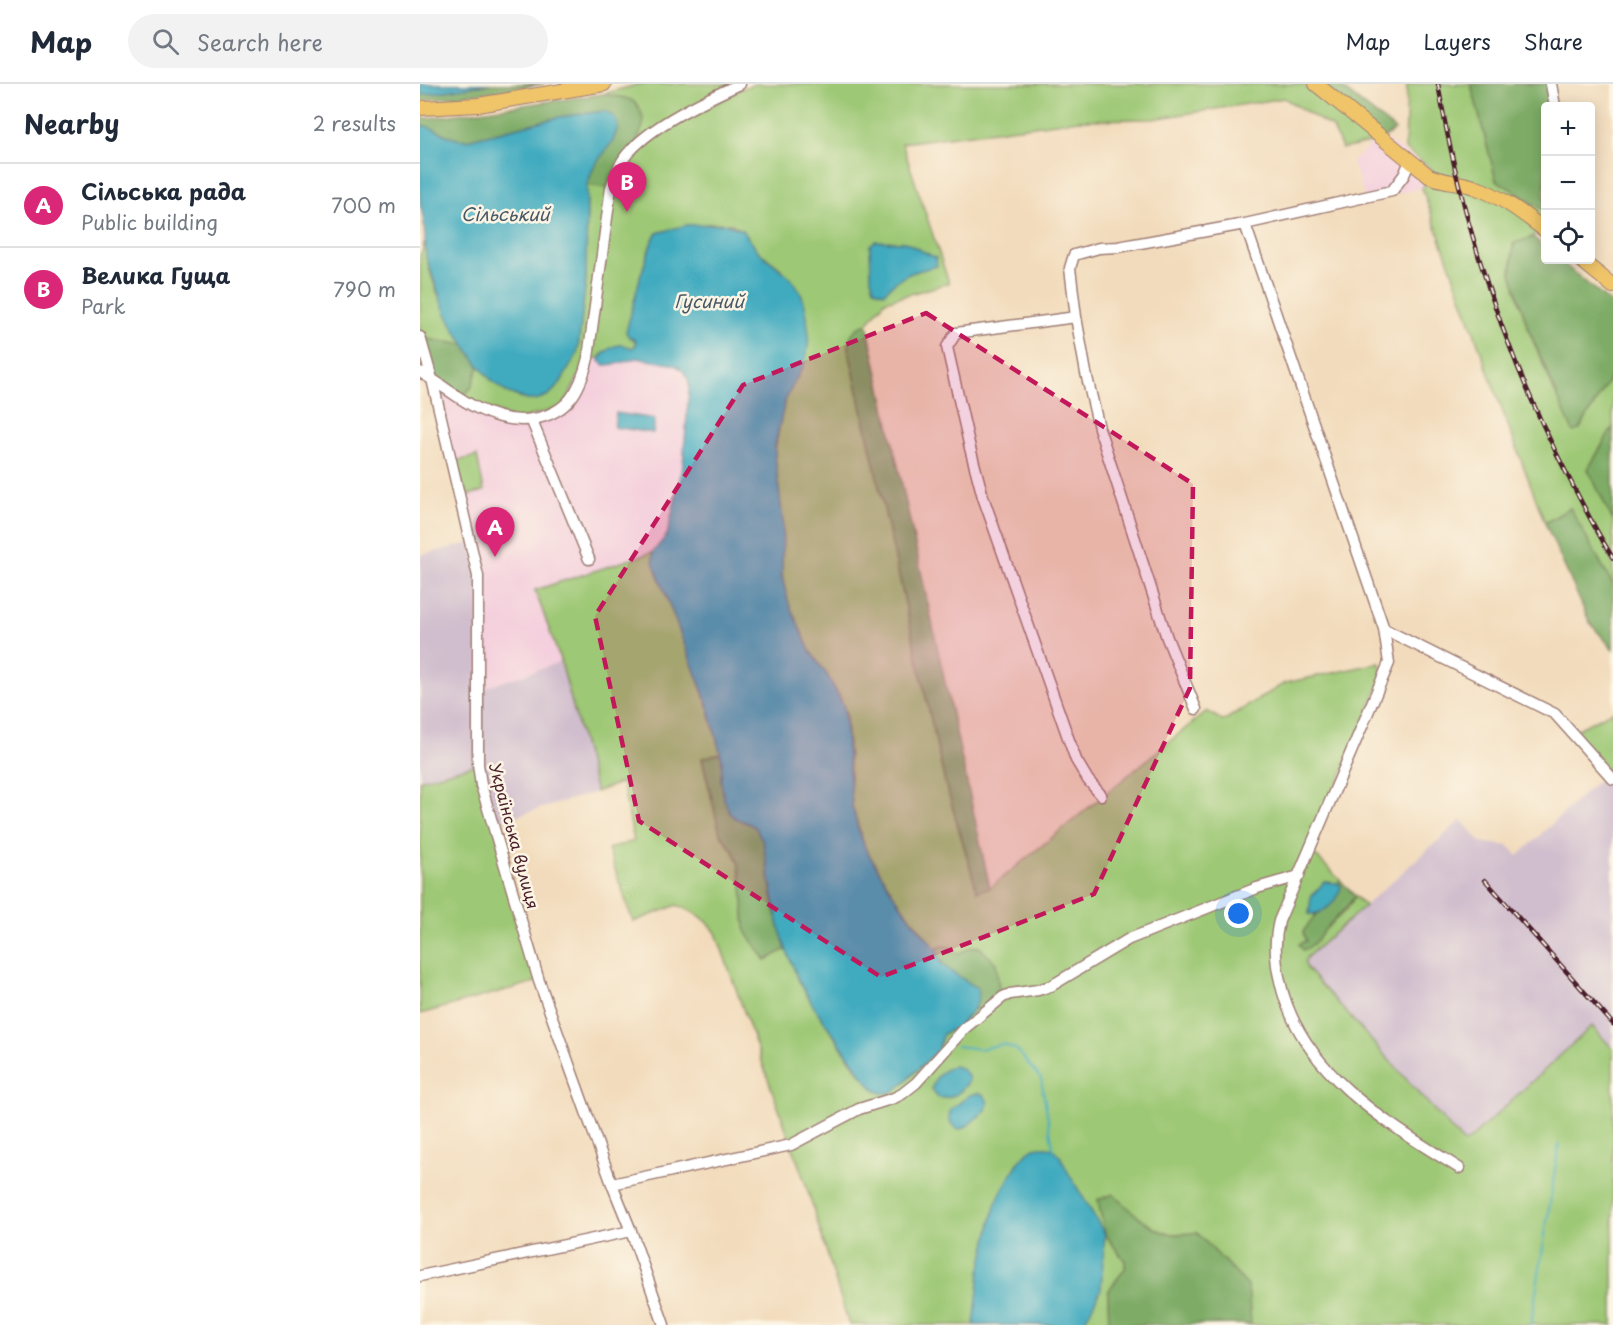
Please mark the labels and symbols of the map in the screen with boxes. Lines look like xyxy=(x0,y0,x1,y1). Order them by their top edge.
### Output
pin: B xyxy=(608,162,646,212)
water label: Сільський xyxy=(461,200,552,227)
water label: Гусиний xyxy=(674,287,746,314)
pin: A xyxy=(476,508,514,557)
street label: Українська вулиця xyxy=(484,760,546,911)
your location xyxy=(1224,899,1253,928)

